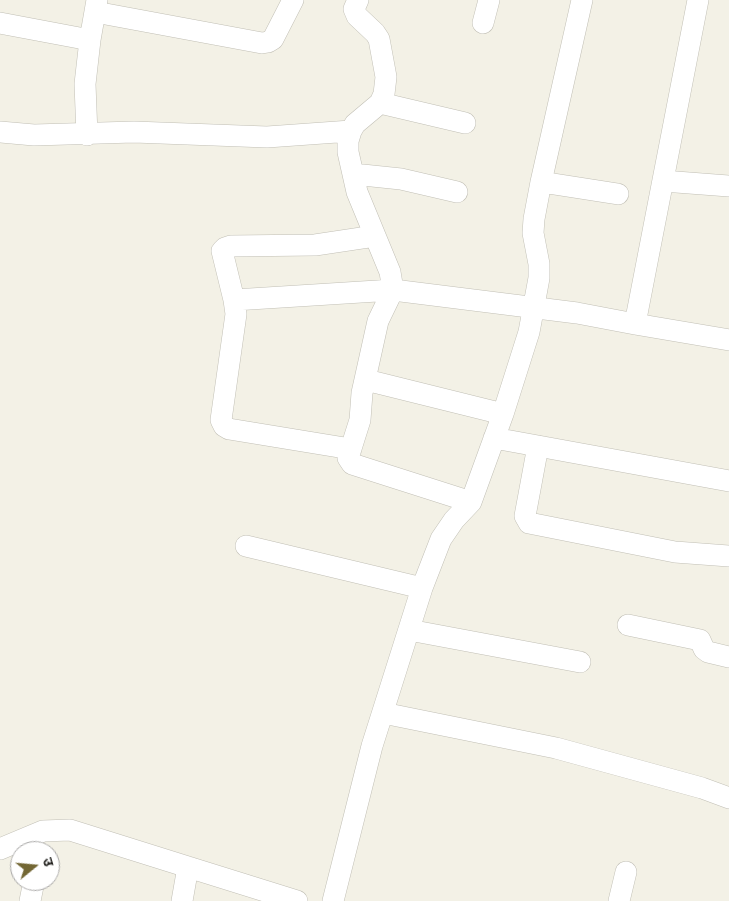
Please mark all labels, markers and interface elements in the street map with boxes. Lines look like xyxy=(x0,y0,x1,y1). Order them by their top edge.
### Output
north arrow xyxy=(10,841,60,891)
text: उ xyxy=(40,856,57,868)

